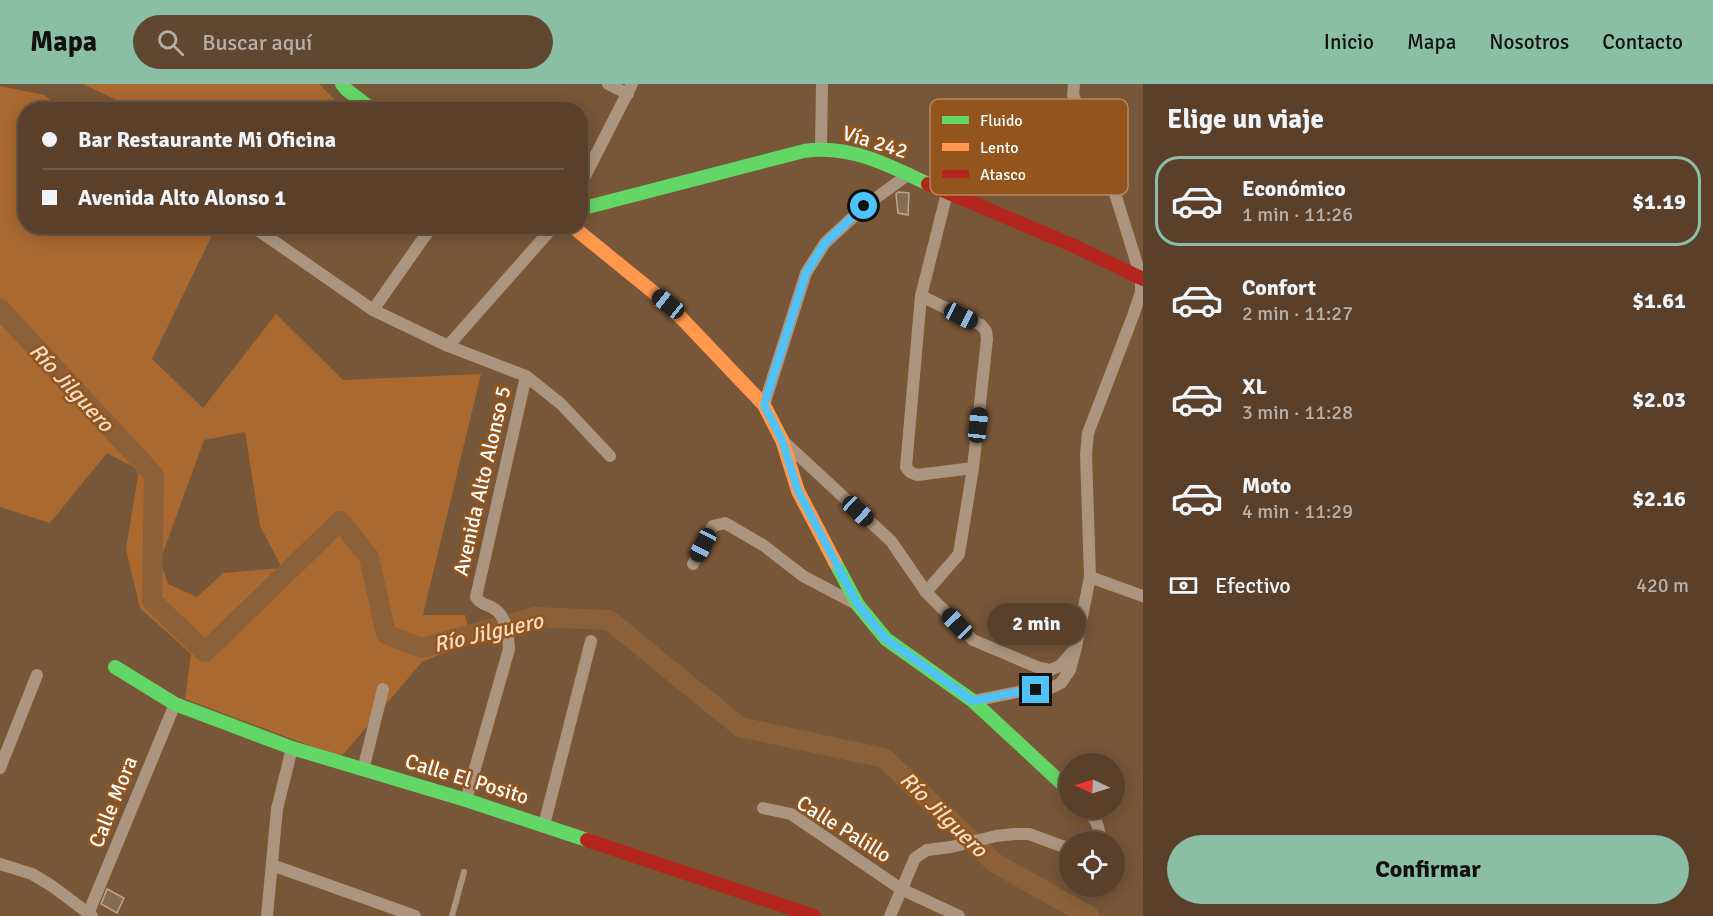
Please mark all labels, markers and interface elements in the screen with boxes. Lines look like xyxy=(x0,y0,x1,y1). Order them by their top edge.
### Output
search box xyxy=(133,15,553,69)
text: Mapa xyxy=(30,25,97,59)
icon: search xyxy=(154,26,187,59)
text: Buscar aquí xyxy=(202,29,312,56)
text: Inicio xyxy=(1324,29,1374,55)
text: Mapa xyxy=(1407,29,1456,55)
text: Nosotros xyxy=(1489,29,1569,55)
text: Contacto xyxy=(1602,29,1683,55)
legend xyxy=(930,99,1128,195)
text: Elige un viaje xyxy=(1167,103,1324,136)
text: Fluido xyxy=(980,111,1023,131)
street label: Vía 242 xyxy=(839,120,911,164)
text: Bar Restaurante Mi Oficina xyxy=(78,126,336,153)
text: Lento xyxy=(980,138,1018,158)
text: Atasco xyxy=(980,165,1026,185)
icon: car xyxy=(1170,174,1224,228)
text: Económico xyxy=(1242,175,1346,202)
text: Avenida Alto Alonso 1 xyxy=(78,184,286,211)
text: $1.19 xyxy=(1632,188,1686,215)
route start xyxy=(850,192,877,219)
text: 1 min · 11:26 xyxy=(1242,202,1353,227)
icon: car xyxy=(1170,273,1224,327)
text: Confort xyxy=(1242,274,1316,301)
car xyxy=(648,286,688,322)
text: $1.61 xyxy=(1632,287,1686,314)
car xyxy=(941,300,981,332)
text: 2 min · 11:27 xyxy=(1242,301,1353,326)
water label: Río Jilguero xyxy=(24,337,121,438)
icon: car xyxy=(1170,372,1224,426)
text: XL xyxy=(1242,373,1267,400)
street label: Avenida Alto Alonso 5 xyxy=(448,384,516,578)
text: $2.03 xyxy=(1632,386,1686,413)
text: 3 min · 11:28 xyxy=(1242,400,1353,425)
car xyxy=(967,406,989,444)
icon: car xyxy=(1170,471,1224,525)
text: Moto xyxy=(1242,472,1291,499)
text: $2.16 xyxy=(1632,485,1686,512)
car xyxy=(839,492,877,530)
text: 4 min · 11:29 xyxy=(1242,499,1353,524)
car xyxy=(687,525,719,565)
icon: cash xyxy=(1167,569,1200,602)
text: Efectivo xyxy=(1215,572,1291,599)
text: 420 m xyxy=(1636,573,1689,598)
callout: 2 min xyxy=(986,603,1086,645)
car xyxy=(938,605,976,643)
water label: Río Jilguero xyxy=(431,606,547,658)
text: 2 min xyxy=(1012,611,1061,636)
route end xyxy=(1022,676,1049,703)
street label: Calle El Posito xyxy=(402,748,532,810)
street label: Calle Mora xyxy=(83,752,143,852)
north arrow xyxy=(1059,753,1125,819)
map controls xyxy=(1059,753,1125,897)
water label: Río Jilguero xyxy=(894,766,994,864)
street label: Calle Palillo xyxy=(792,790,896,868)
button: locate xyxy=(1059,831,1125,897)
button: Confirmar xyxy=(1167,835,1689,904)

